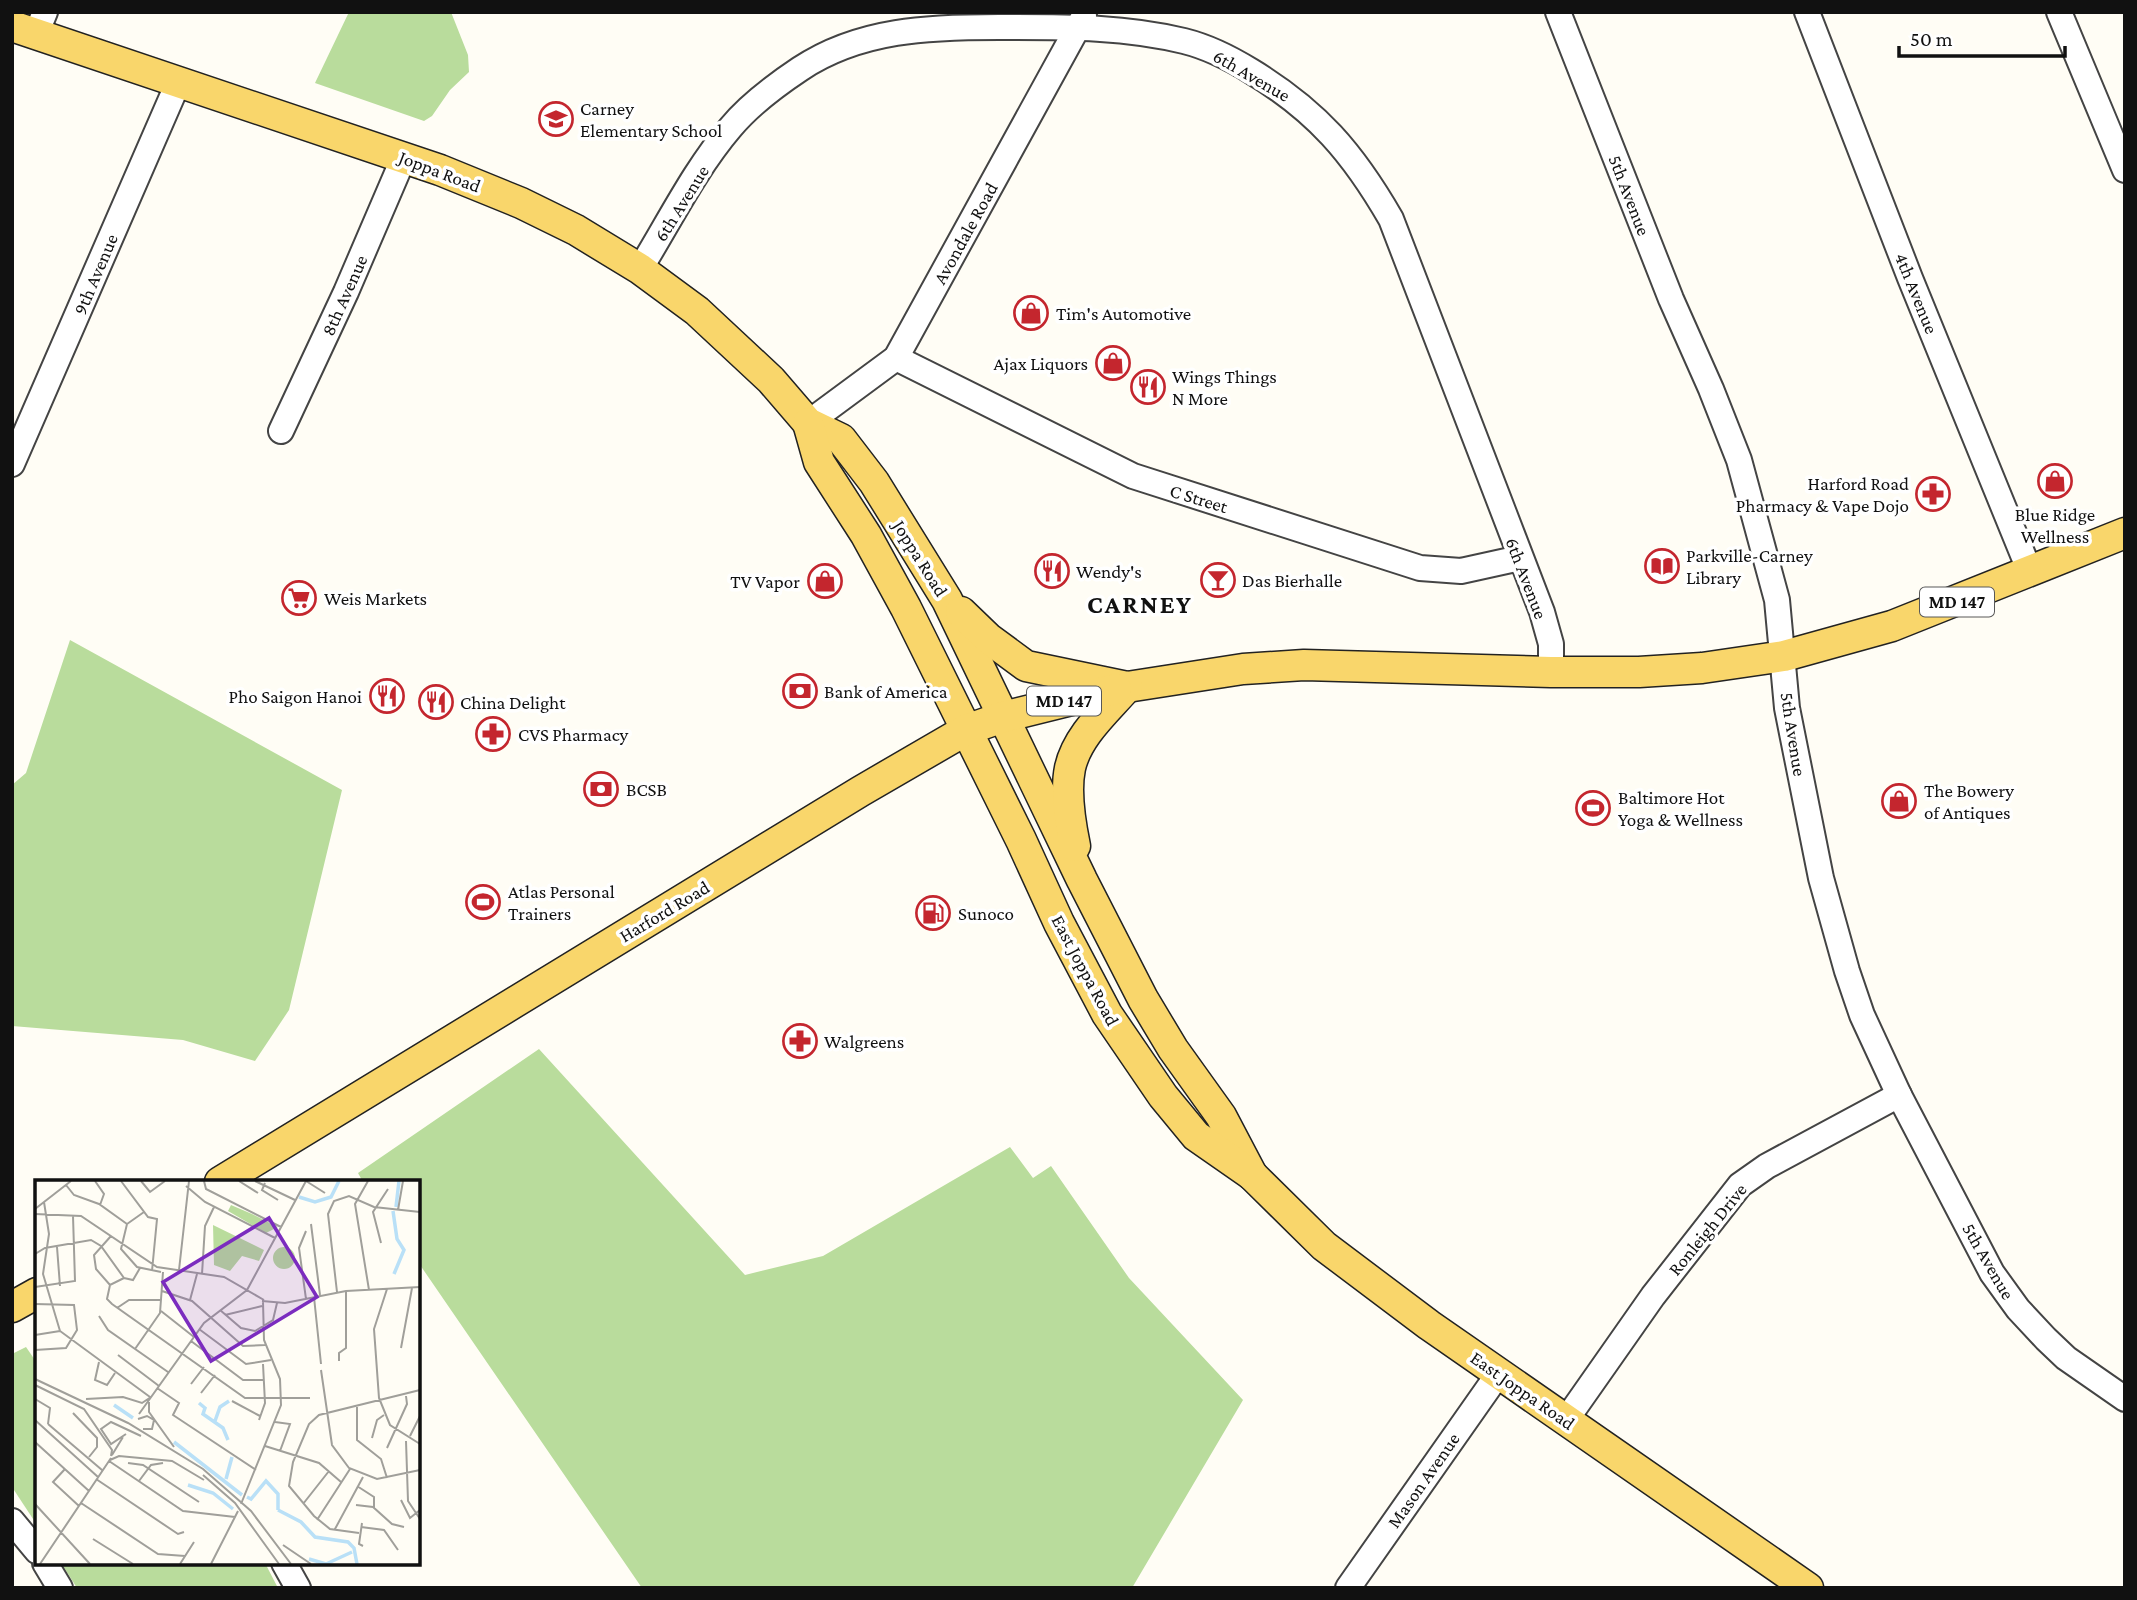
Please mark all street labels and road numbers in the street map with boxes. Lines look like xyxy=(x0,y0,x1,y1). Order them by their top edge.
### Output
street label: 6th Avenue xyxy=(1209,45,1294,106)
street label: Joppa Road xyxy=(394,146,484,197)
street label: 5th Avenue xyxy=(1605,152,1655,239)
street label: 6th Avenue xyxy=(650,161,713,245)
street label: Avondale Road xyxy=(929,179,1002,288)
street label: 9th Avenue xyxy=(69,231,122,318)
street label: 4th Avenue xyxy=(1891,250,1942,337)
street label: 8th Avenue xyxy=(317,252,372,339)
street label: C Street xyxy=(1167,480,1231,517)
street label: Joppa Road xyxy=(888,515,952,600)
street label: 6th Avenue xyxy=(1501,534,1552,622)
road number: MD 147 xyxy=(1920,588,1994,616)
road number: MD 147 xyxy=(1027,686,1101,716)
street label: 5th Avenue xyxy=(1776,691,1811,778)
street label: Harford Road xyxy=(615,876,713,947)
street label: East Joppa Road xyxy=(1048,911,1124,1029)
street label: Ronleigh Drive xyxy=(1664,1179,1751,1280)
street label: 5th Avenue xyxy=(1958,1219,2019,1303)
street label: East Joppa Road xyxy=(1467,1347,1579,1434)
street label: Mason Avenue xyxy=(1383,1429,1464,1532)

